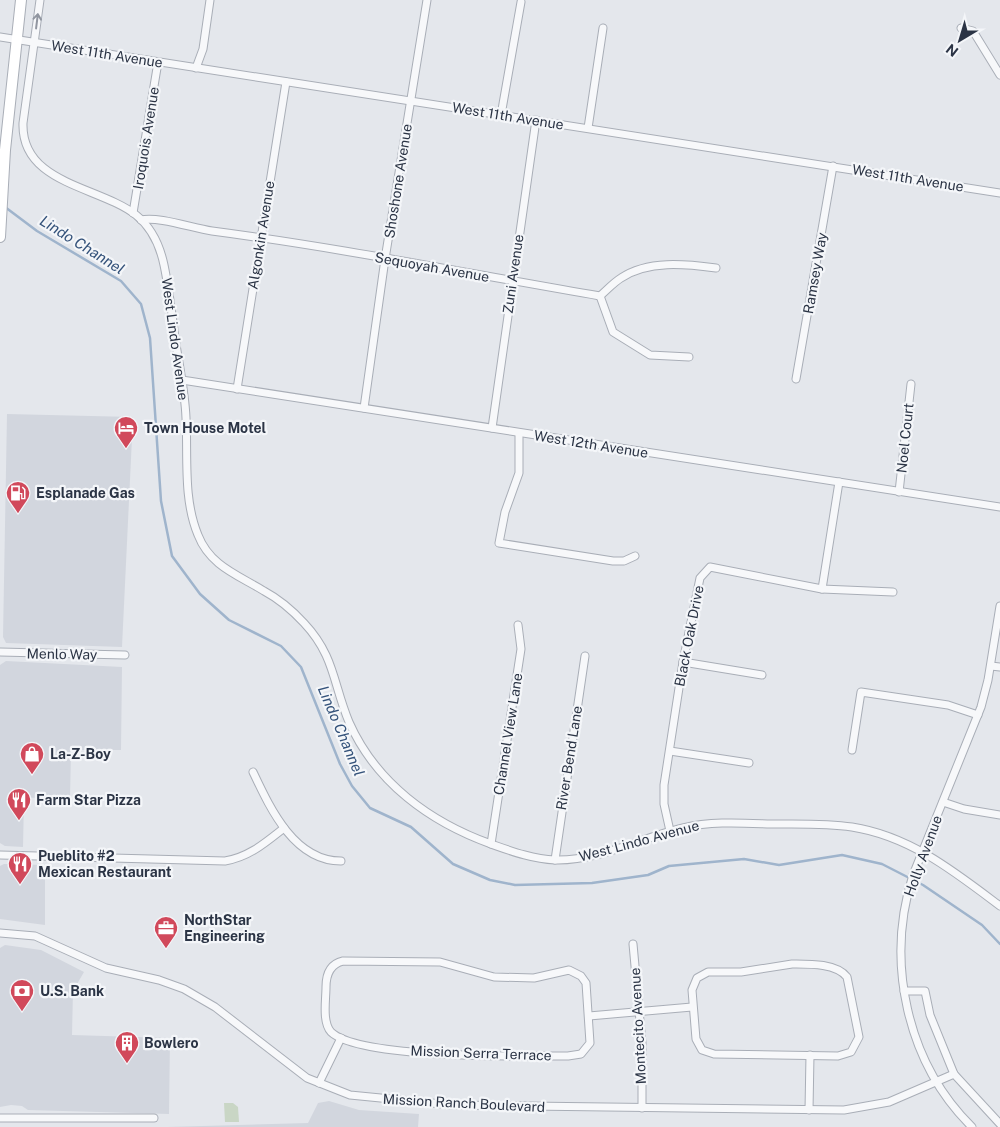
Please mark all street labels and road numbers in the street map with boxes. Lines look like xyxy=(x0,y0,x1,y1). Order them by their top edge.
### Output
street label: West 11th Avenue xyxy=(50,37,164,71)
street label: Iroquois Avenue xyxy=(130,86,162,190)
street label: West 11th Avenue xyxy=(451,99,565,133)
street label: Shoshone Avenue xyxy=(381,122,415,239)
street label: West 11th Avenue xyxy=(851,161,965,195)
street label: Algonkin Avenue xyxy=(245,179,278,290)
street label: Ramsey Way xyxy=(800,231,830,315)
street label: Zuni Avenue xyxy=(500,233,527,315)
street label: Sequoyah Avenue xyxy=(373,249,491,285)
street label: West Lindo Avenue xyxy=(158,277,192,401)
street label: Noel Court xyxy=(893,402,917,474)
street label: West 12th Avenue xyxy=(533,427,649,461)
street label: Black Oak Drive xyxy=(671,584,707,688)
street label: Menlo Way xyxy=(26,645,98,663)
street label: Channel View Lane xyxy=(490,672,526,796)
street label: River Bend Lane xyxy=(553,705,585,811)
street label: Holly Avenue xyxy=(901,813,945,899)
street label: West Lindo Avenue xyxy=(577,817,701,865)
street label: Montecito Avenue xyxy=(627,967,649,1085)
street label: Mission Serra Terrace xyxy=(410,1043,552,1063)
street label: Mission Ranch Boulevard xyxy=(382,1091,546,1115)

